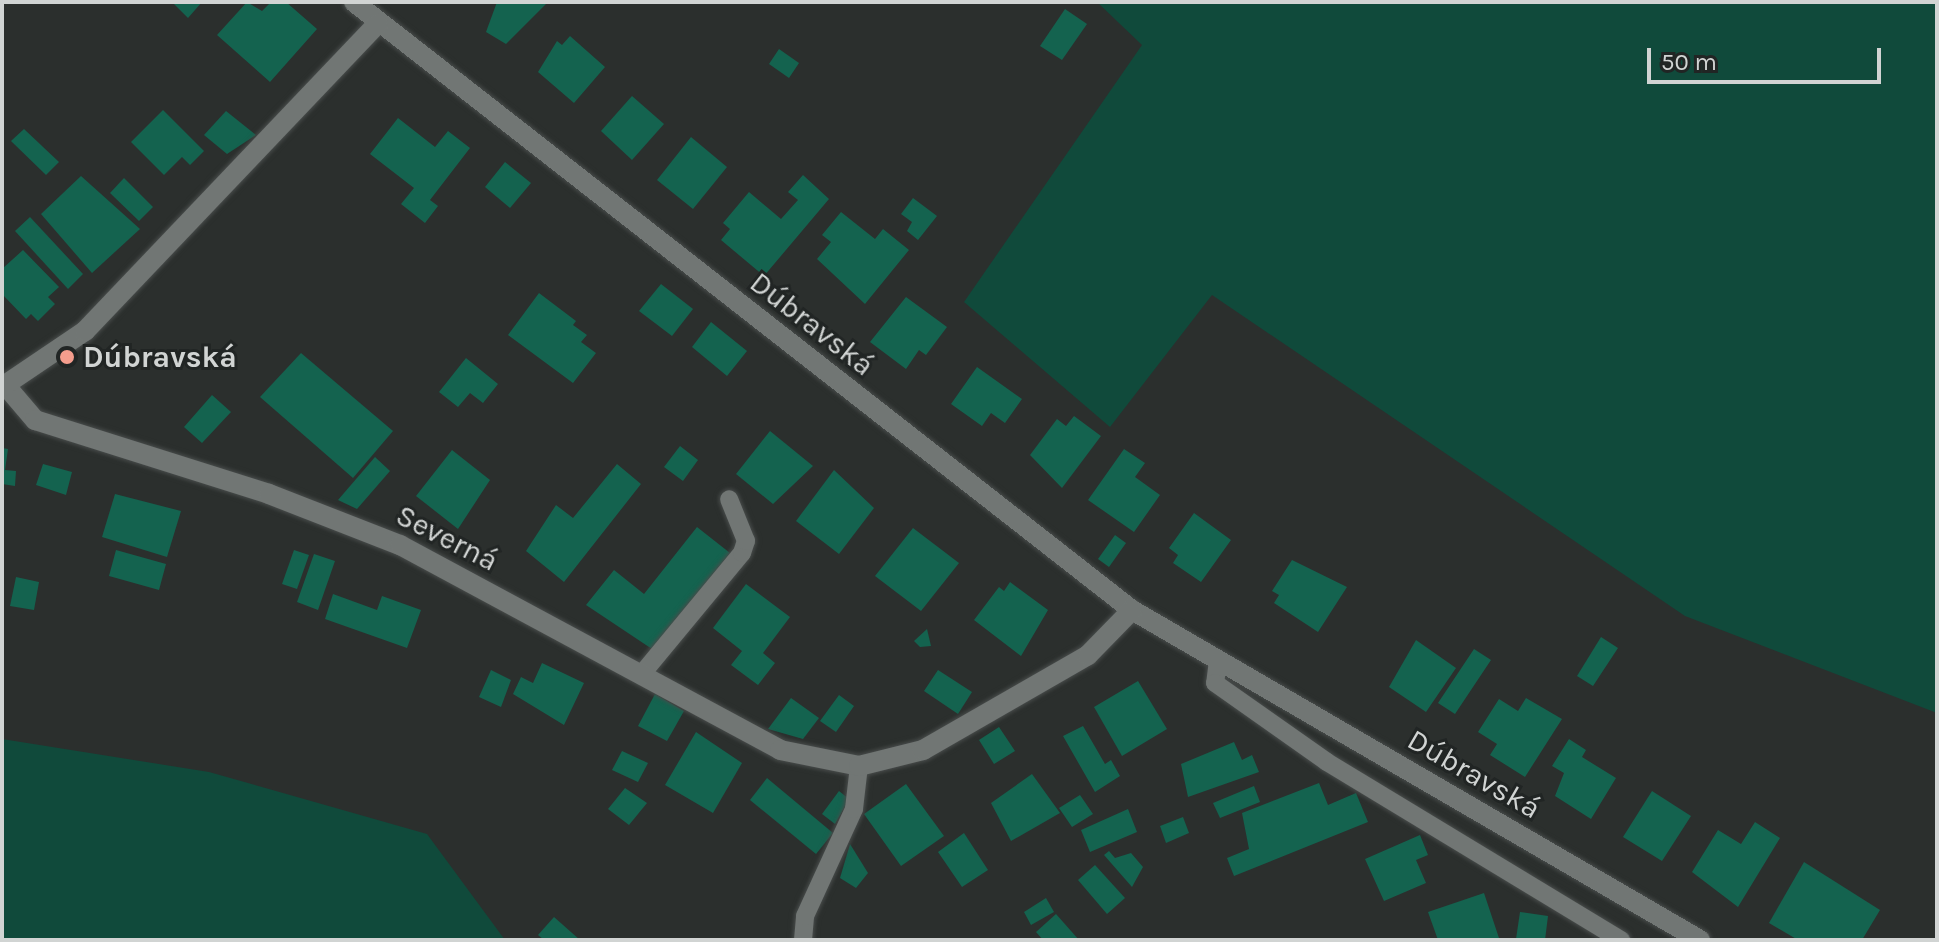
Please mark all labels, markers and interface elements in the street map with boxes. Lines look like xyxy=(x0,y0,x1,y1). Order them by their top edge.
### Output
scale bar xyxy=(1651,32,1885,82)
text: 50 m xyxy=(1661,48,1717,76)
street label: Dúbravská xyxy=(743,264,881,384)
place label: Dúbravská xyxy=(83,339,237,375)
marker: Dúbravská xyxy=(58,348,76,366)
street label: Severná xyxy=(390,497,504,579)
street label: Dúbravská xyxy=(1401,722,1547,826)

